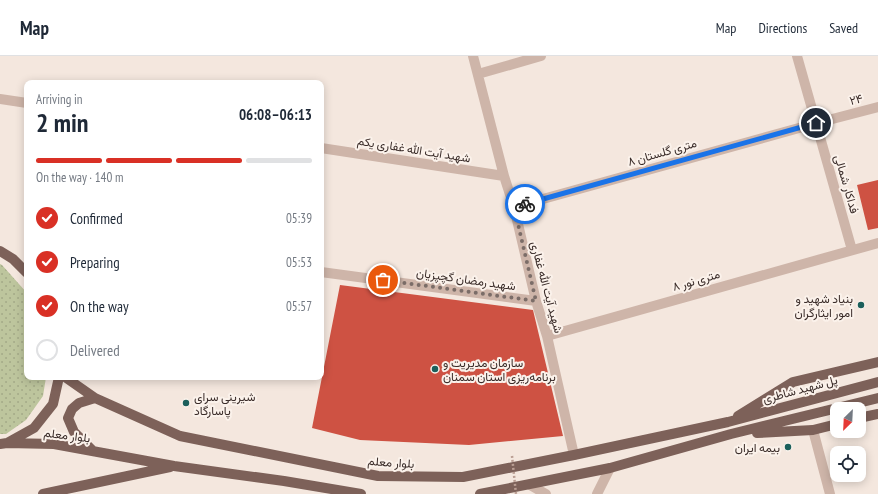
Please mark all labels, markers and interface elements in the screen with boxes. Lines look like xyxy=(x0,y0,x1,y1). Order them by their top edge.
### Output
text: Map xyxy=(20,16,49,40)
text: Map xyxy=(716,19,736,37)
text: Directions xyxy=(758,19,807,37)
text: Saved xyxy=(829,19,858,37)
street label: ۲۴ xyxy=(848,90,864,108)
text: Arriving in xyxy=(36,91,83,108)
text: 06:08–06:13 xyxy=(239,105,312,124)
text: 2 min xyxy=(36,106,89,139)
pin xyxy=(799,106,833,140)
icon: home xyxy=(805,112,827,134)
street label: شهید آیت الله غفاری یکم xyxy=(356,133,472,166)
street label: ۸ متری گلستان xyxy=(626,135,699,170)
street label: فداکار شمالی xyxy=(830,153,863,215)
text: On the way · 140 m xyxy=(36,169,123,186)
courier xyxy=(505,184,545,224)
icon: bike xyxy=(514,193,536,215)
icon: check xyxy=(36,207,58,229)
text: Confirmed xyxy=(70,209,123,228)
text: 05:39 xyxy=(286,210,312,227)
street label: شهید آیت الله غفاری xyxy=(527,239,566,335)
icon: check xyxy=(36,251,58,273)
text: Preparing xyxy=(70,253,120,272)
text: 05:53 xyxy=(286,254,312,271)
pin xyxy=(366,263,400,297)
street label: شهید رمضان گچپزیان xyxy=(415,265,517,294)
street label: ۸ متری نور xyxy=(670,266,722,295)
icon: bag xyxy=(372,269,394,291)
place label: بنیاد شهید و امور ایثارگران xyxy=(795,291,853,321)
icon: check xyxy=(36,295,58,317)
text: On the way xyxy=(70,297,129,316)
text: 05:57 xyxy=(286,298,312,315)
marker: بنیاد شهید و امور ایثارگران xyxy=(856,300,866,310)
text: Delivered xyxy=(70,341,120,360)
place label: سازمان مدیریت و برنامه‌ریزی استان سمنان xyxy=(443,355,556,385)
marker: سازمان مدیریت و برنامه‌ریزی استان سمنان xyxy=(430,364,440,374)
street label: پل شهید شاطری xyxy=(761,372,839,407)
place label: شیرینی سرای پاسارگاد xyxy=(194,389,256,419)
marker: شیرینی سرای پاسارگاد xyxy=(181,398,191,408)
north arrow xyxy=(830,402,866,438)
map controls xyxy=(830,402,866,482)
street label: بلوار معلم xyxy=(43,425,91,446)
place label: بیمه ایران xyxy=(735,440,780,456)
marker: بیمه ایران xyxy=(783,442,793,452)
button: locate xyxy=(830,446,866,482)
street label: بلوار معلم xyxy=(367,453,415,472)

